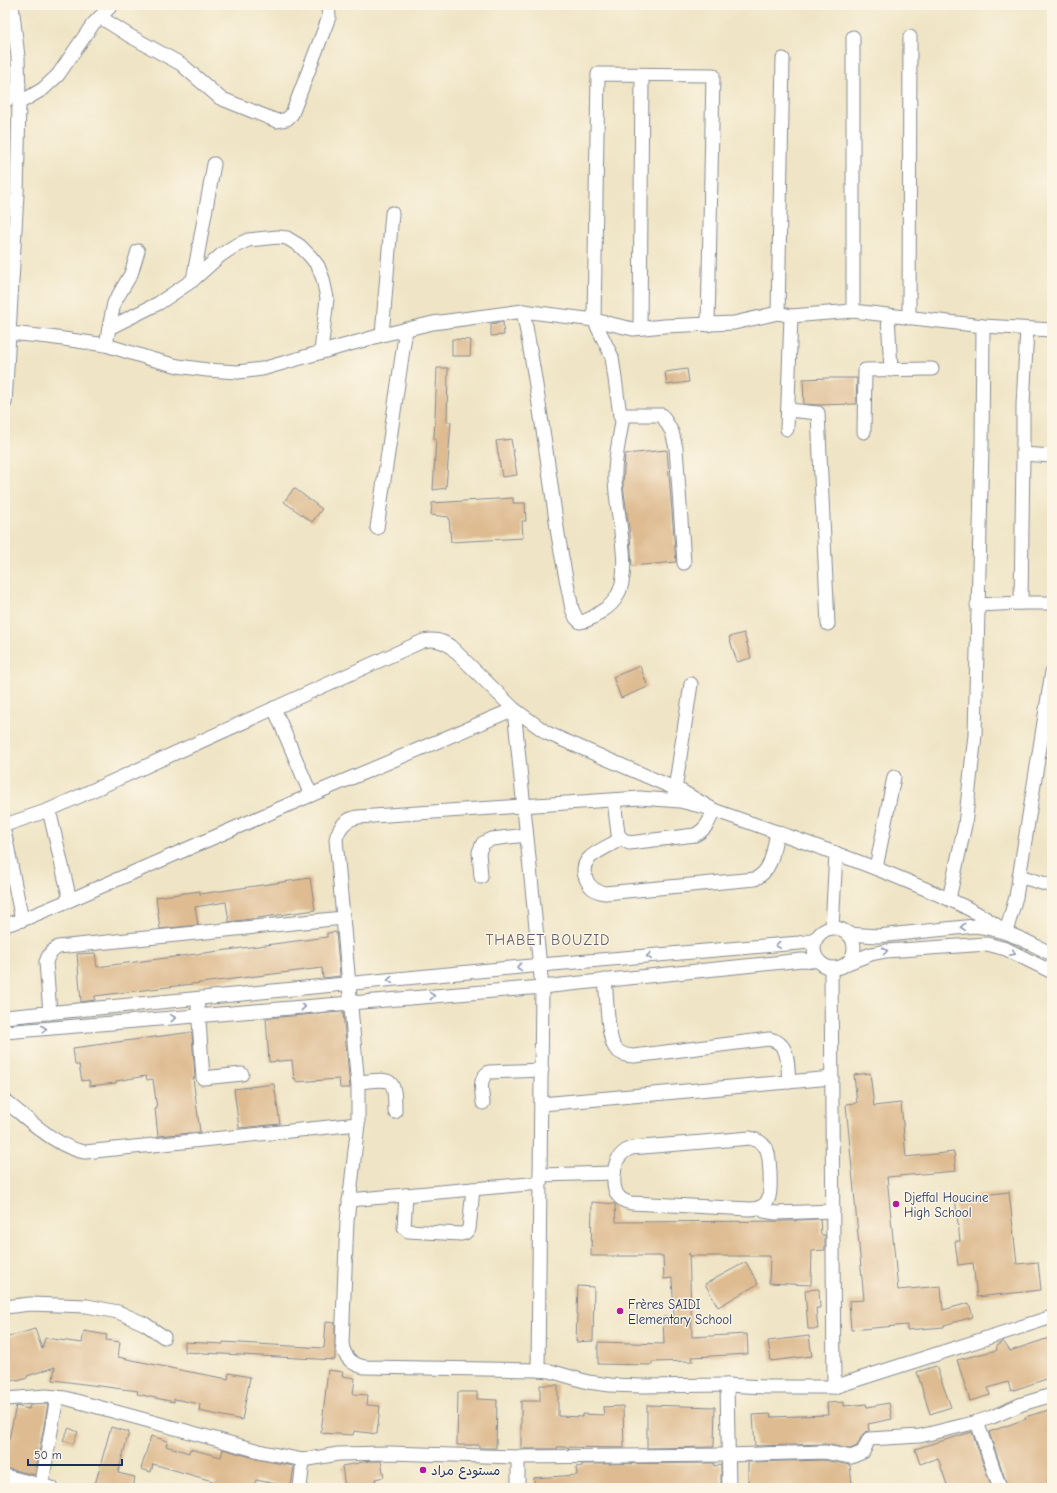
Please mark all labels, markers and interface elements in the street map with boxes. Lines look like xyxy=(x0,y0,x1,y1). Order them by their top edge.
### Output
one-way arrow xyxy=(960,922,966,931)
district label: THABET BOUZID xyxy=(486,931,610,949)
one-way arrow xyxy=(775,941,781,950)
one-way arrow xyxy=(882,947,888,956)
one-way arrow xyxy=(1009,948,1016,956)
one-way arrow xyxy=(646,952,652,961)
one-way arrow xyxy=(516,963,522,972)
one-way arrow xyxy=(387,975,393,984)
one-way arrow xyxy=(429,992,436,1001)
one-way arrow xyxy=(300,1003,306,1012)
one-way arrow xyxy=(170,1013,176,1022)
one-way arrow xyxy=(41,1024,47,1033)
place label: Djeffal Houcine High School xyxy=(904,1190,989,1220)
marker: Djeffal Houcine High School xyxy=(891,1199,901,1209)
place label: Frères SAIDI Elementary School xyxy=(628,1297,732,1327)
marker: Frères SAIDI Elementary School xyxy=(615,1306,625,1316)
scale bar xyxy=(28,1441,122,1467)
text: 50 m xyxy=(34,1448,62,1462)
place label: مستودع مراد xyxy=(431,1463,500,1480)
marker: مستودع مراد xyxy=(418,1465,428,1475)

